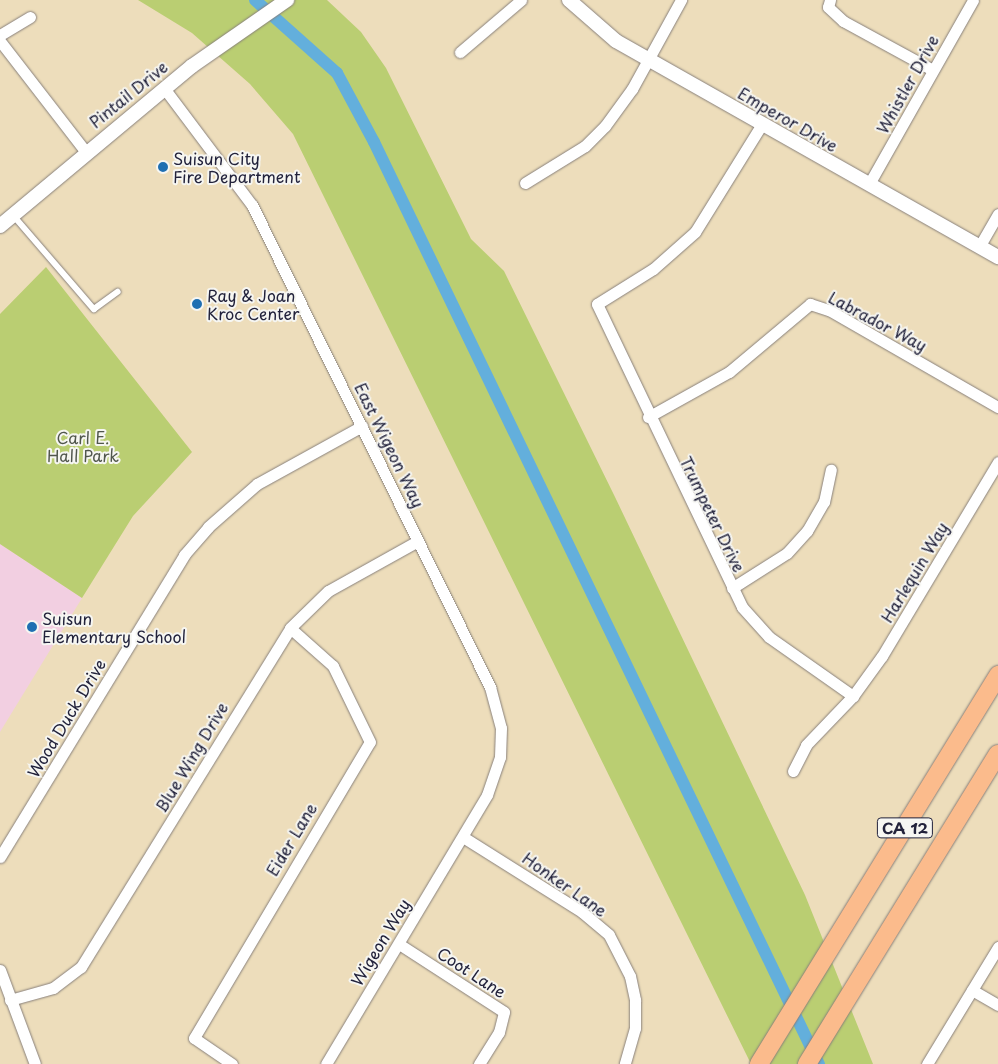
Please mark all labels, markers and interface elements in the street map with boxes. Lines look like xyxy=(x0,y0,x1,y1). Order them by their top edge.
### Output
street label: Whistler Drive xyxy=(872,31,942,137)
street label: Pintail Drive xyxy=(85,56,171,132)
street label: Emperor Drive xyxy=(734,82,842,156)
place label: Suisun City Fire Department xyxy=(173,148,300,186)
marker: Suisun City Fire Department xyxy=(157,161,169,173)
place label: Ray & Joan Kroc Center xyxy=(207,285,301,323)
street label: Labrador Way xyxy=(825,287,931,355)
marker: Ray & Joan Kroc Center xyxy=(191,298,203,310)
street label: East Wigeon Way xyxy=(352,380,428,510)
park label: Carl E. Hall Park xyxy=(47,427,119,465)
street label: Trumpeter Drive xyxy=(677,453,749,575)
street label: Harlequin Way xyxy=(876,518,952,626)
place label: Suisun Elementary School xyxy=(42,608,186,646)
marker: Suisun Elementary School xyxy=(26,621,38,633)
street label: Wood Duck Drive xyxy=(23,655,109,781)
street label: Blue Wing Drive xyxy=(151,698,231,816)
street label: Eider Lane xyxy=(262,799,320,879)
road number: CA 12 xyxy=(876,816,934,840)
street label: Honker Lane xyxy=(519,848,611,920)
street label: Wigeon Way xyxy=(347,895,413,989)
street label: Coot Lane xyxy=(434,943,510,1001)

